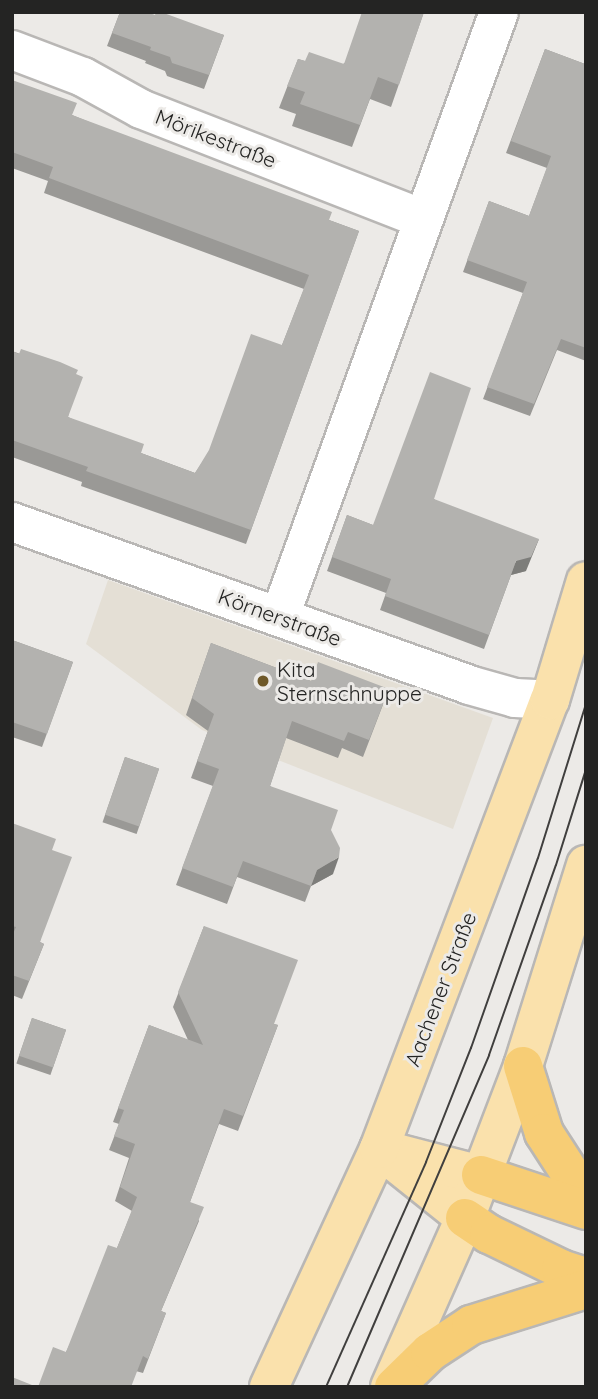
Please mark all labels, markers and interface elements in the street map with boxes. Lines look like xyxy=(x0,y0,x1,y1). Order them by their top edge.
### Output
street label: Mörikestraße xyxy=(152,103,280,173)
street label: Körnerstraße xyxy=(215,583,345,651)
place label: Kita Sternschnuppe xyxy=(277,656,422,706)
marker: Kita Sternschnuppe xyxy=(255,673,271,689)
street label: Aachener Straße xyxy=(399,908,481,1070)

